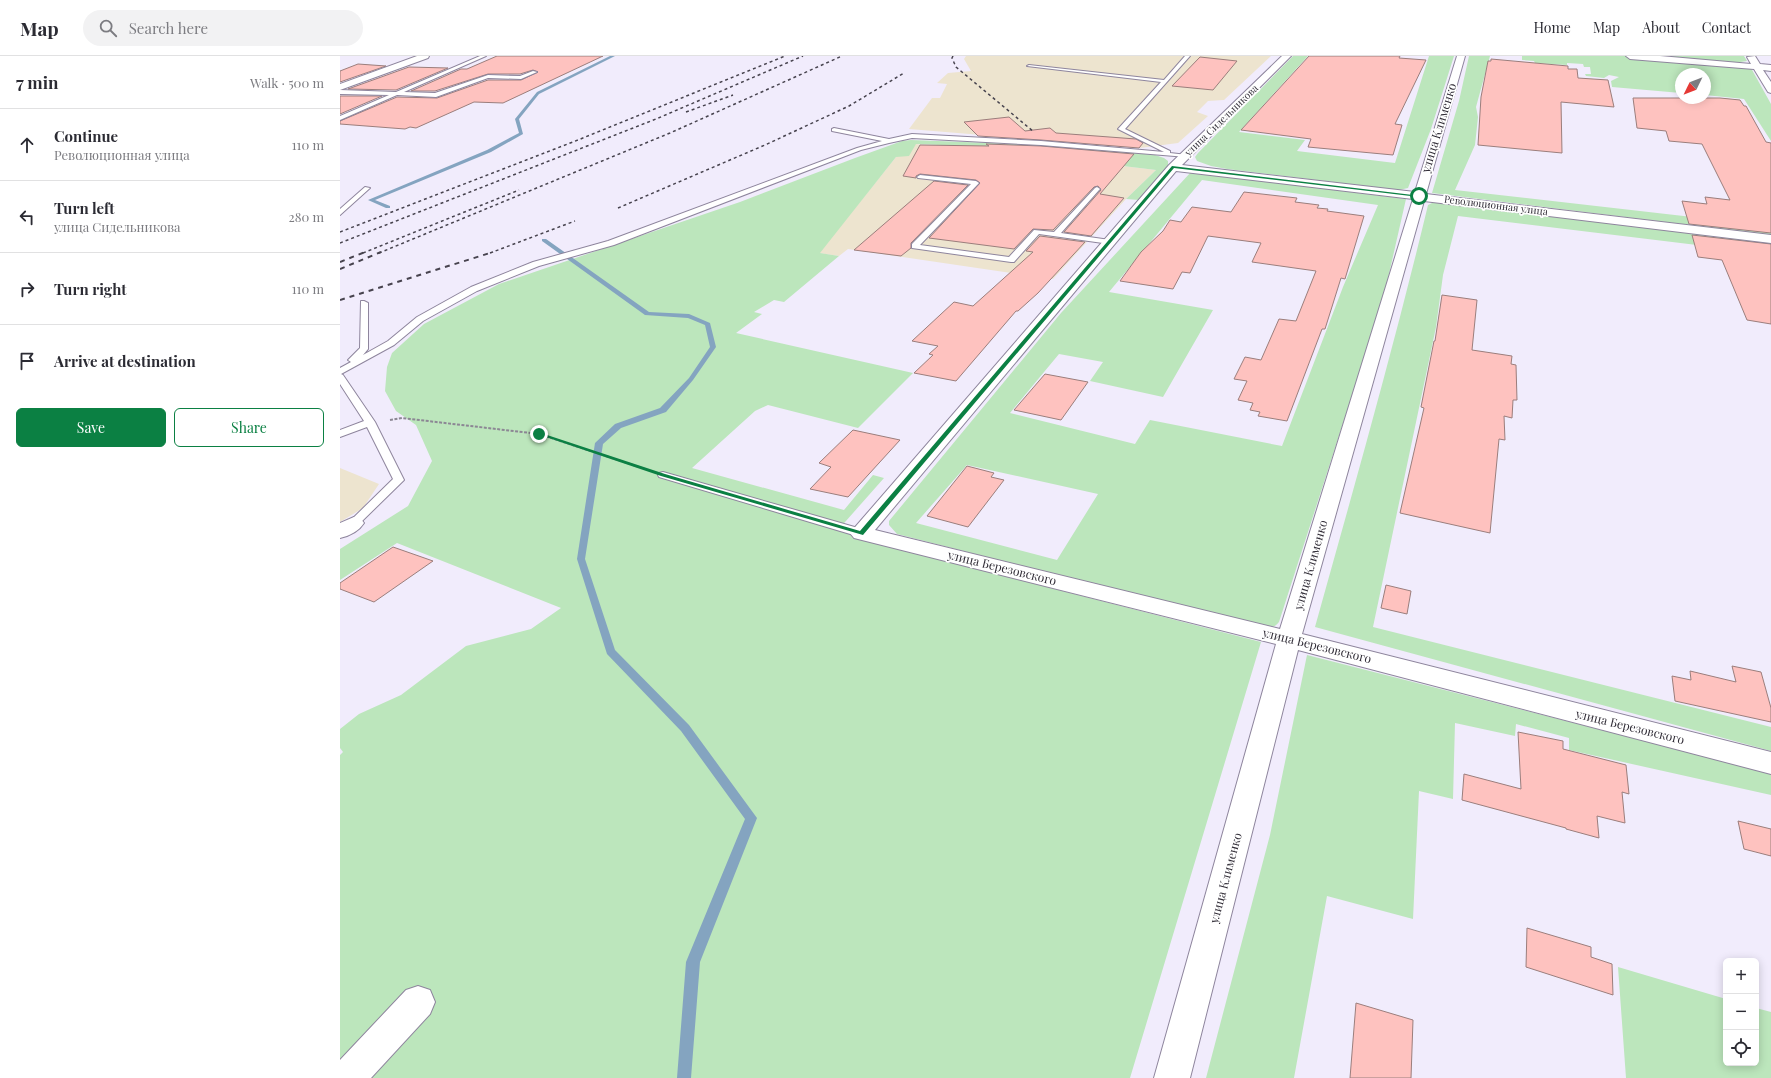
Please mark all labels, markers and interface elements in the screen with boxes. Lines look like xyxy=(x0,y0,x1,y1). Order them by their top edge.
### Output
search box xyxy=(83,10,363,46)
text: Map xyxy=(20,15,59,41)
icon: search xyxy=(97,17,119,39)
text: Search here xyxy=(129,18,208,38)
text: Home xyxy=(1533,18,1571,37)
text: Map xyxy=(1593,18,1620,37)
text: About xyxy=(1642,18,1680,37)
text: Contact xyxy=(1702,18,1751,37)
north arrow xyxy=(1675,68,1711,104)
text: 7 min xyxy=(16,71,59,93)
text: Walk · 500 m xyxy=(250,74,324,91)
street label: улица Сидельникова xyxy=(1180,81,1261,160)
street label: улица Клименко xyxy=(1417,81,1459,175)
text: Continue xyxy=(54,126,118,146)
icon: ahead xyxy=(16,134,38,156)
text: 110 m xyxy=(292,136,324,153)
text: Революционная улица xyxy=(54,146,190,163)
route start xyxy=(1410,187,1428,205)
street label: Революционная улица xyxy=(1443,192,1549,218)
text: Turn left xyxy=(54,198,115,218)
icon: left xyxy=(16,206,38,228)
text: 280 m xyxy=(288,208,324,225)
text: улица Сидельникова xyxy=(54,218,181,235)
icon: right xyxy=(16,278,38,300)
text: Turn right xyxy=(54,279,127,299)
text: 110 m xyxy=(292,280,324,297)
icon: arrive xyxy=(16,350,38,372)
text: Arrive at destination xyxy=(54,351,196,371)
button: Save xyxy=(16,408,166,447)
button: Share xyxy=(174,408,324,447)
route end xyxy=(530,425,548,443)
street label: улица Клименко xyxy=(1289,517,1331,613)
street label: улица Березовского xyxy=(945,546,1059,588)
street label: улица Березовского xyxy=(1260,624,1374,666)
street label: улица Березовского xyxy=(1573,705,1687,747)
street label: улица Клименко xyxy=(1205,830,1245,926)
map controls xyxy=(1723,958,1759,1066)
button: + xyxy=(1723,958,1759,994)
button: − xyxy=(1723,994,1759,1030)
button: locate xyxy=(1723,1030,1759,1066)

